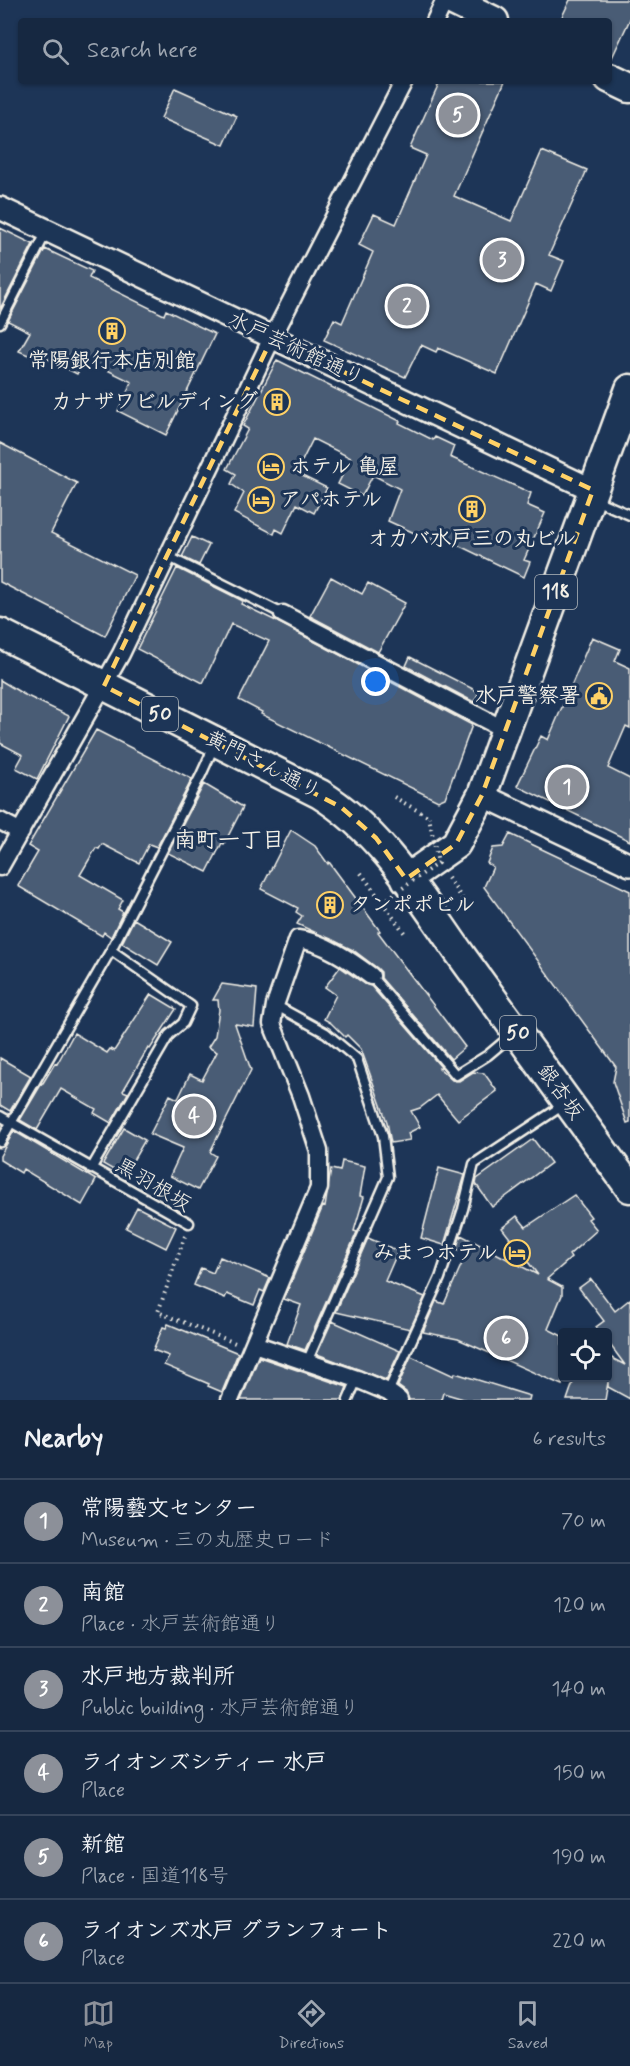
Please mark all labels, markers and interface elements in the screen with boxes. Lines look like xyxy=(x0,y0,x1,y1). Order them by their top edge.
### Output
search box xyxy=(18,18,612,84)
icon: search xyxy=(39,35,72,68)
text: Search here xyxy=(87,37,198,65)
pin: 5 xyxy=(438,92,478,138)
pin: 3 xyxy=(482,238,522,282)
pin: 2 xyxy=(388,284,426,328)
street label: 水戸芸術館通り xyxy=(223,305,369,393)
building icon: 常陽銀行本店別館 xyxy=(97,316,127,346)
place label: 常陽銀行本店別館 xyxy=(28,347,196,375)
building icon: カナザワビルディング xyxy=(262,387,292,417)
place label: カナザワビルディング xyxy=(51,388,258,416)
hotel icon: ホテル 亀屋 xyxy=(256,452,286,482)
place label: ホテル 亀屋 xyxy=(290,453,399,481)
hotel icon: アパホテル xyxy=(246,485,276,515)
place label: アパホテル xyxy=(280,486,382,514)
building icon: オカバ水戸三の丸ビル xyxy=(457,494,487,524)
place label: オカバ水戸三の丸ビル xyxy=(367,525,577,553)
road number: 118 xyxy=(535,575,577,609)
your location xyxy=(361,667,390,696)
public building icon: 水戸警察署 xyxy=(584,681,614,711)
place label: 水戸警察署 xyxy=(475,682,580,710)
road number: 50 xyxy=(142,697,178,731)
street label: 黄門さん通り xyxy=(201,724,325,806)
pin: 1 xyxy=(548,764,586,810)
district label: 南町一丁目 xyxy=(174,827,284,855)
building icon: タンポポビル xyxy=(315,890,345,920)
place label: タンポポビル xyxy=(350,891,476,919)
road number: 50 xyxy=(500,1016,536,1050)
street label: 銀杏坂 xyxy=(530,1058,590,1126)
pin: 4 xyxy=(174,1094,214,1138)
street label: 黒羽根坂 xyxy=(110,1151,196,1219)
hotel icon: みまつホテル xyxy=(502,1238,532,1268)
place label: みまつホテル xyxy=(373,1239,498,1267)
pin: 6 xyxy=(486,1316,526,1360)
map controls xyxy=(558,1328,612,1382)
button: locate xyxy=(558,1328,612,1382)
text: Nearby xyxy=(24,1422,103,1456)
text: 6 results xyxy=(533,1426,606,1453)
text: 常陽藝文センター xyxy=(81,1495,257,1523)
text: 1 xyxy=(39,1508,48,1535)
text: 70 m xyxy=(561,1508,606,1535)
text: Museum · 三の丸歴史ロード xyxy=(81,1527,334,1554)
text: 南館 xyxy=(81,1579,125,1607)
text: 2 xyxy=(39,1592,48,1619)
text: 120 m xyxy=(553,1592,606,1619)
text: Place · 水戸芸術館通り xyxy=(81,1611,280,1638)
text: 水戸地方裁判所 xyxy=(81,1663,235,1691)
text: 3 xyxy=(39,1676,48,1703)
text: 140 m xyxy=(552,1676,606,1703)
text: Public building · 水戸芸術館通り xyxy=(81,1695,360,1722)
text: ライオンズシティー 水戸 xyxy=(81,1749,327,1777)
text: 4 xyxy=(38,1760,49,1787)
text: 150 m xyxy=(553,1760,606,1787)
text: Place xyxy=(81,1777,125,1804)
text: 新館 xyxy=(81,1831,125,1859)
text: 5 xyxy=(38,1844,50,1871)
text: 190 m xyxy=(552,1844,606,1871)
text: Place · 国道118号 xyxy=(81,1863,229,1890)
text: ライオンズ水戸 グランフォート xyxy=(81,1917,392,1945)
text: 6 xyxy=(38,1928,49,1955)
text: 220 m xyxy=(552,1928,606,1955)
text: Place xyxy=(81,1945,125,1972)
tab: Map xyxy=(82,1997,115,2054)
tab: Directions xyxy=(278,1997,344,2054)
tab: Saved xyxy=(508,1997,548,2054)

